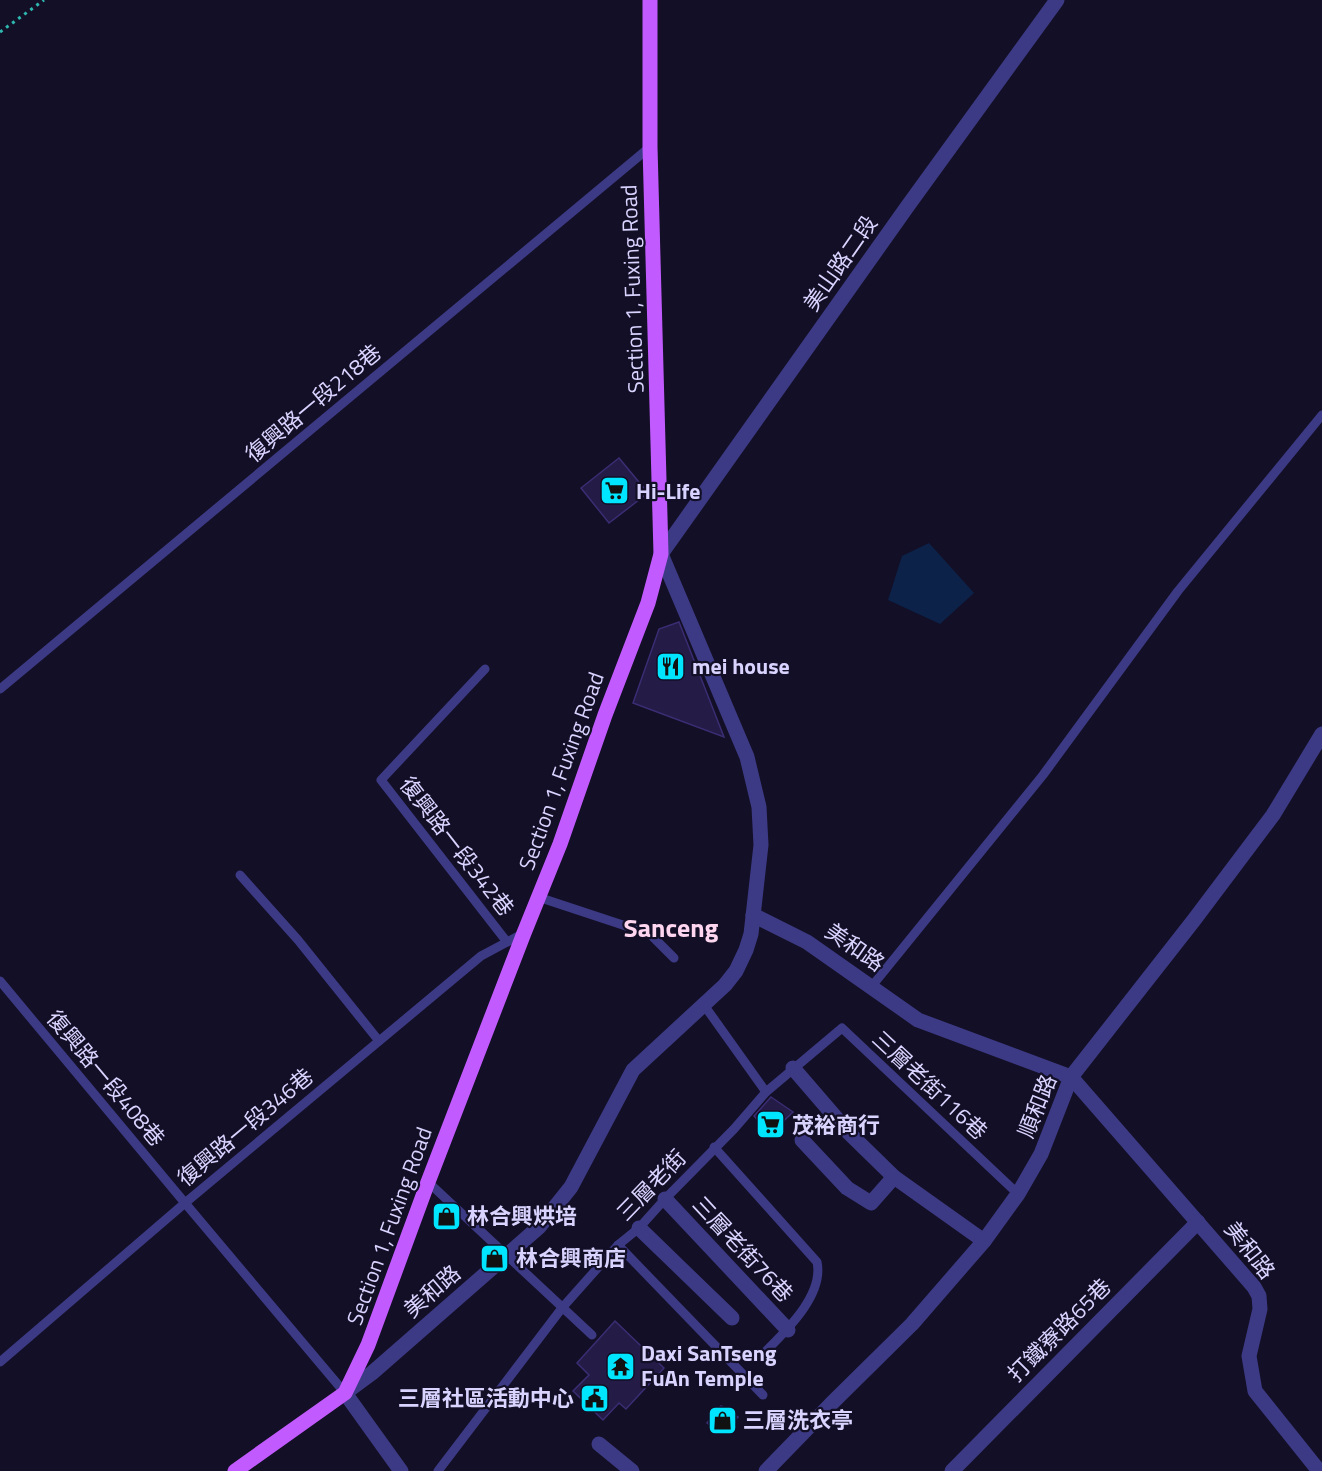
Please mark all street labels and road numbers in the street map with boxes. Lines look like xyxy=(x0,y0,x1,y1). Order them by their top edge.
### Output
street label: Section 1, Fuxing Road xyxy=(611,184,653,394)
street label: 美山路二段 xyxy=(795,208,885,318)
street label: 復興路一段218巷 xyxy=(237,336,389,470)
street label: Section 1, Fuxing Road xyxy=(509,667,613,875)
street label: 復興路一段342巷 xyxy=(392,769,522,923)
street label: 美和路 xyxy=(818,914,892,980)
street label: 復興路一段408巷 xyxy=(39,1002,173,1154)
street label: 三層老街116巷 xyxy=(865,1022,995,1148)
street label: 復興路一段346巷 xyxy=(169,1060,321,1194)
street label: 順和路 xyxy=(1009,1069,1065,1143)
street label: Section 1, Fuxing Road xyxy=(337,1122,441,1330)
street label: 三層老街 xyxy=(608,1142,694,1228)
street label: 三層老街76巷 xyxy=(685,1188,801,1310)
street label: 美和路 xyxy=(1216,1214,1284,1286)
street label: 美和路 xyxy=(396,1257,468,1325)
street label: 打鐵寮路65巷 xyxy=(999,1270,1119,1390)

